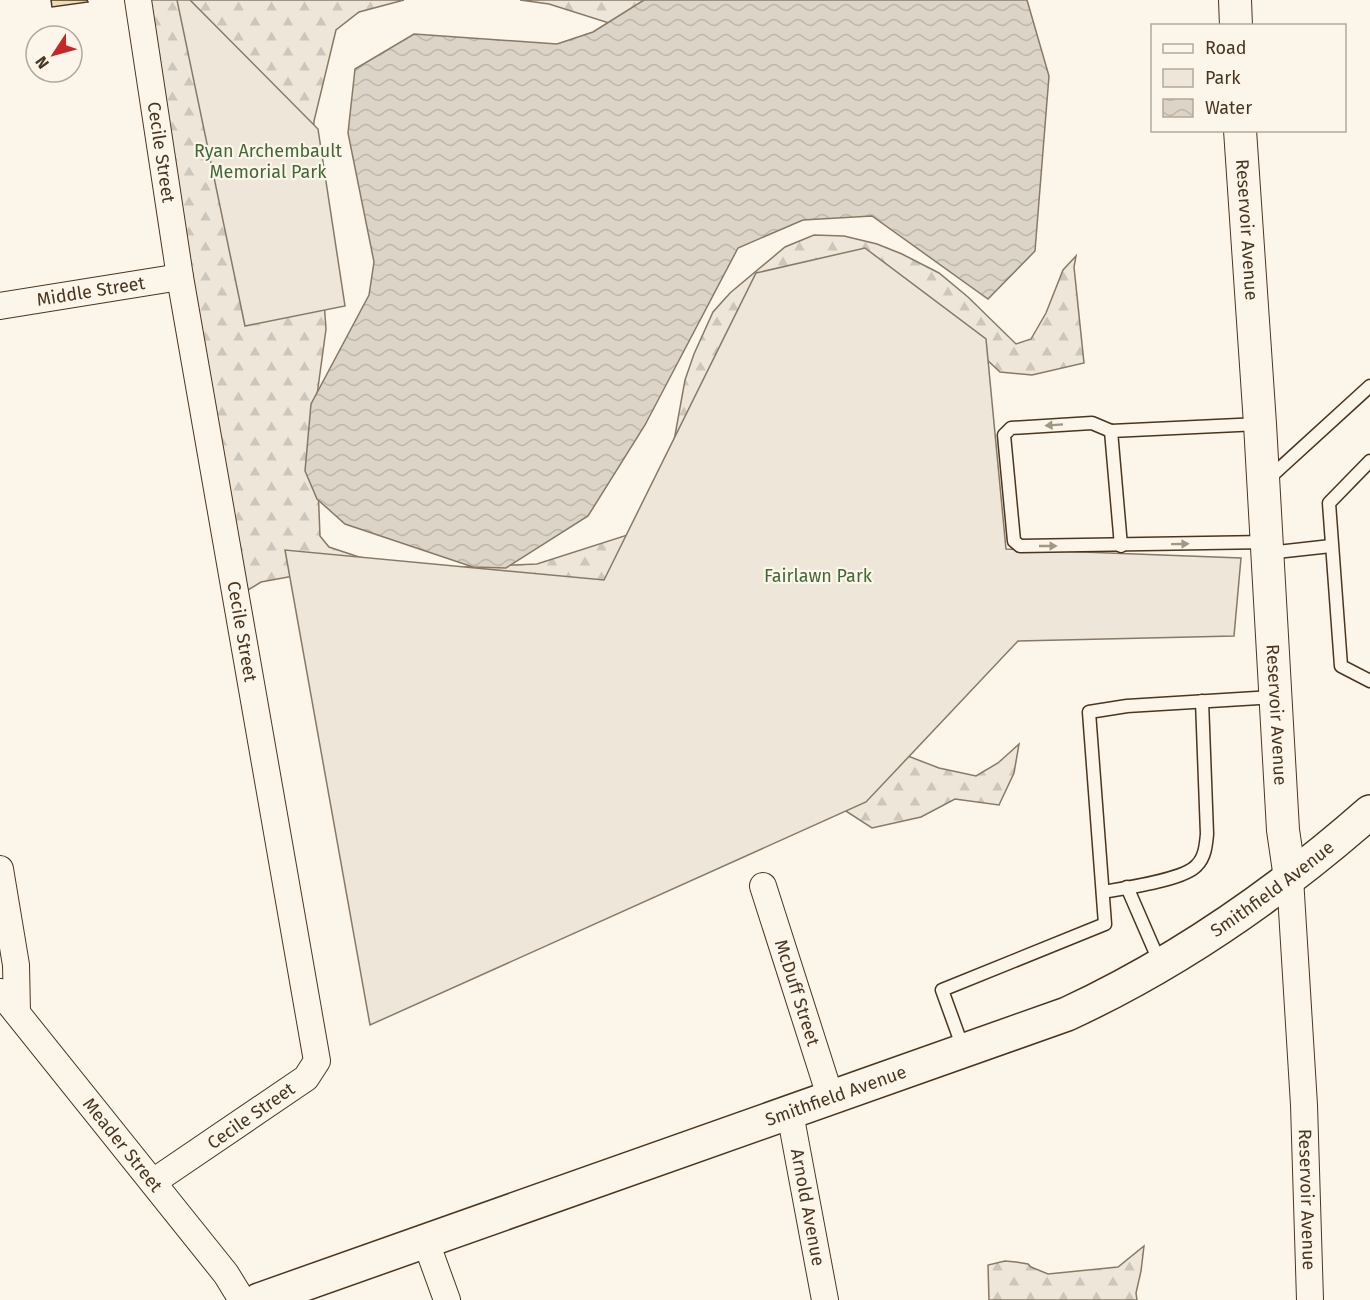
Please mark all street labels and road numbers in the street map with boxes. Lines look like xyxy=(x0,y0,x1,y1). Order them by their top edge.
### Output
street label: Cecile Street xyxy=(143,100,180,205)
street label: Reservoir Avenue xyxy=(1231,158,1263,301)
street label: Middle Street xyxy=(35,272,147,311)
street label: Cecile Street xyxy=(222,579,262,684)
street label: Reservoir Avenue xyxy=(1261,644,1291,786)
street label: Smithfield Avenue xyxy=(1206,836,1339,942)
street label: McDuff Street xyxy=(770,937,824,1049)
street label: Smithfield Avenue xyxy=(762,1061,909,1131)
street label: Cecile Street xyxy=(203,1078,299,1154)
street label: Meader Street xyxy=(78,1093,167,1197)
street label: Reservoir Avenue xyxy=(1294,1128,1320,1271)
street label: Arnold Avenue xyxy=(786,1147,829,1268)

